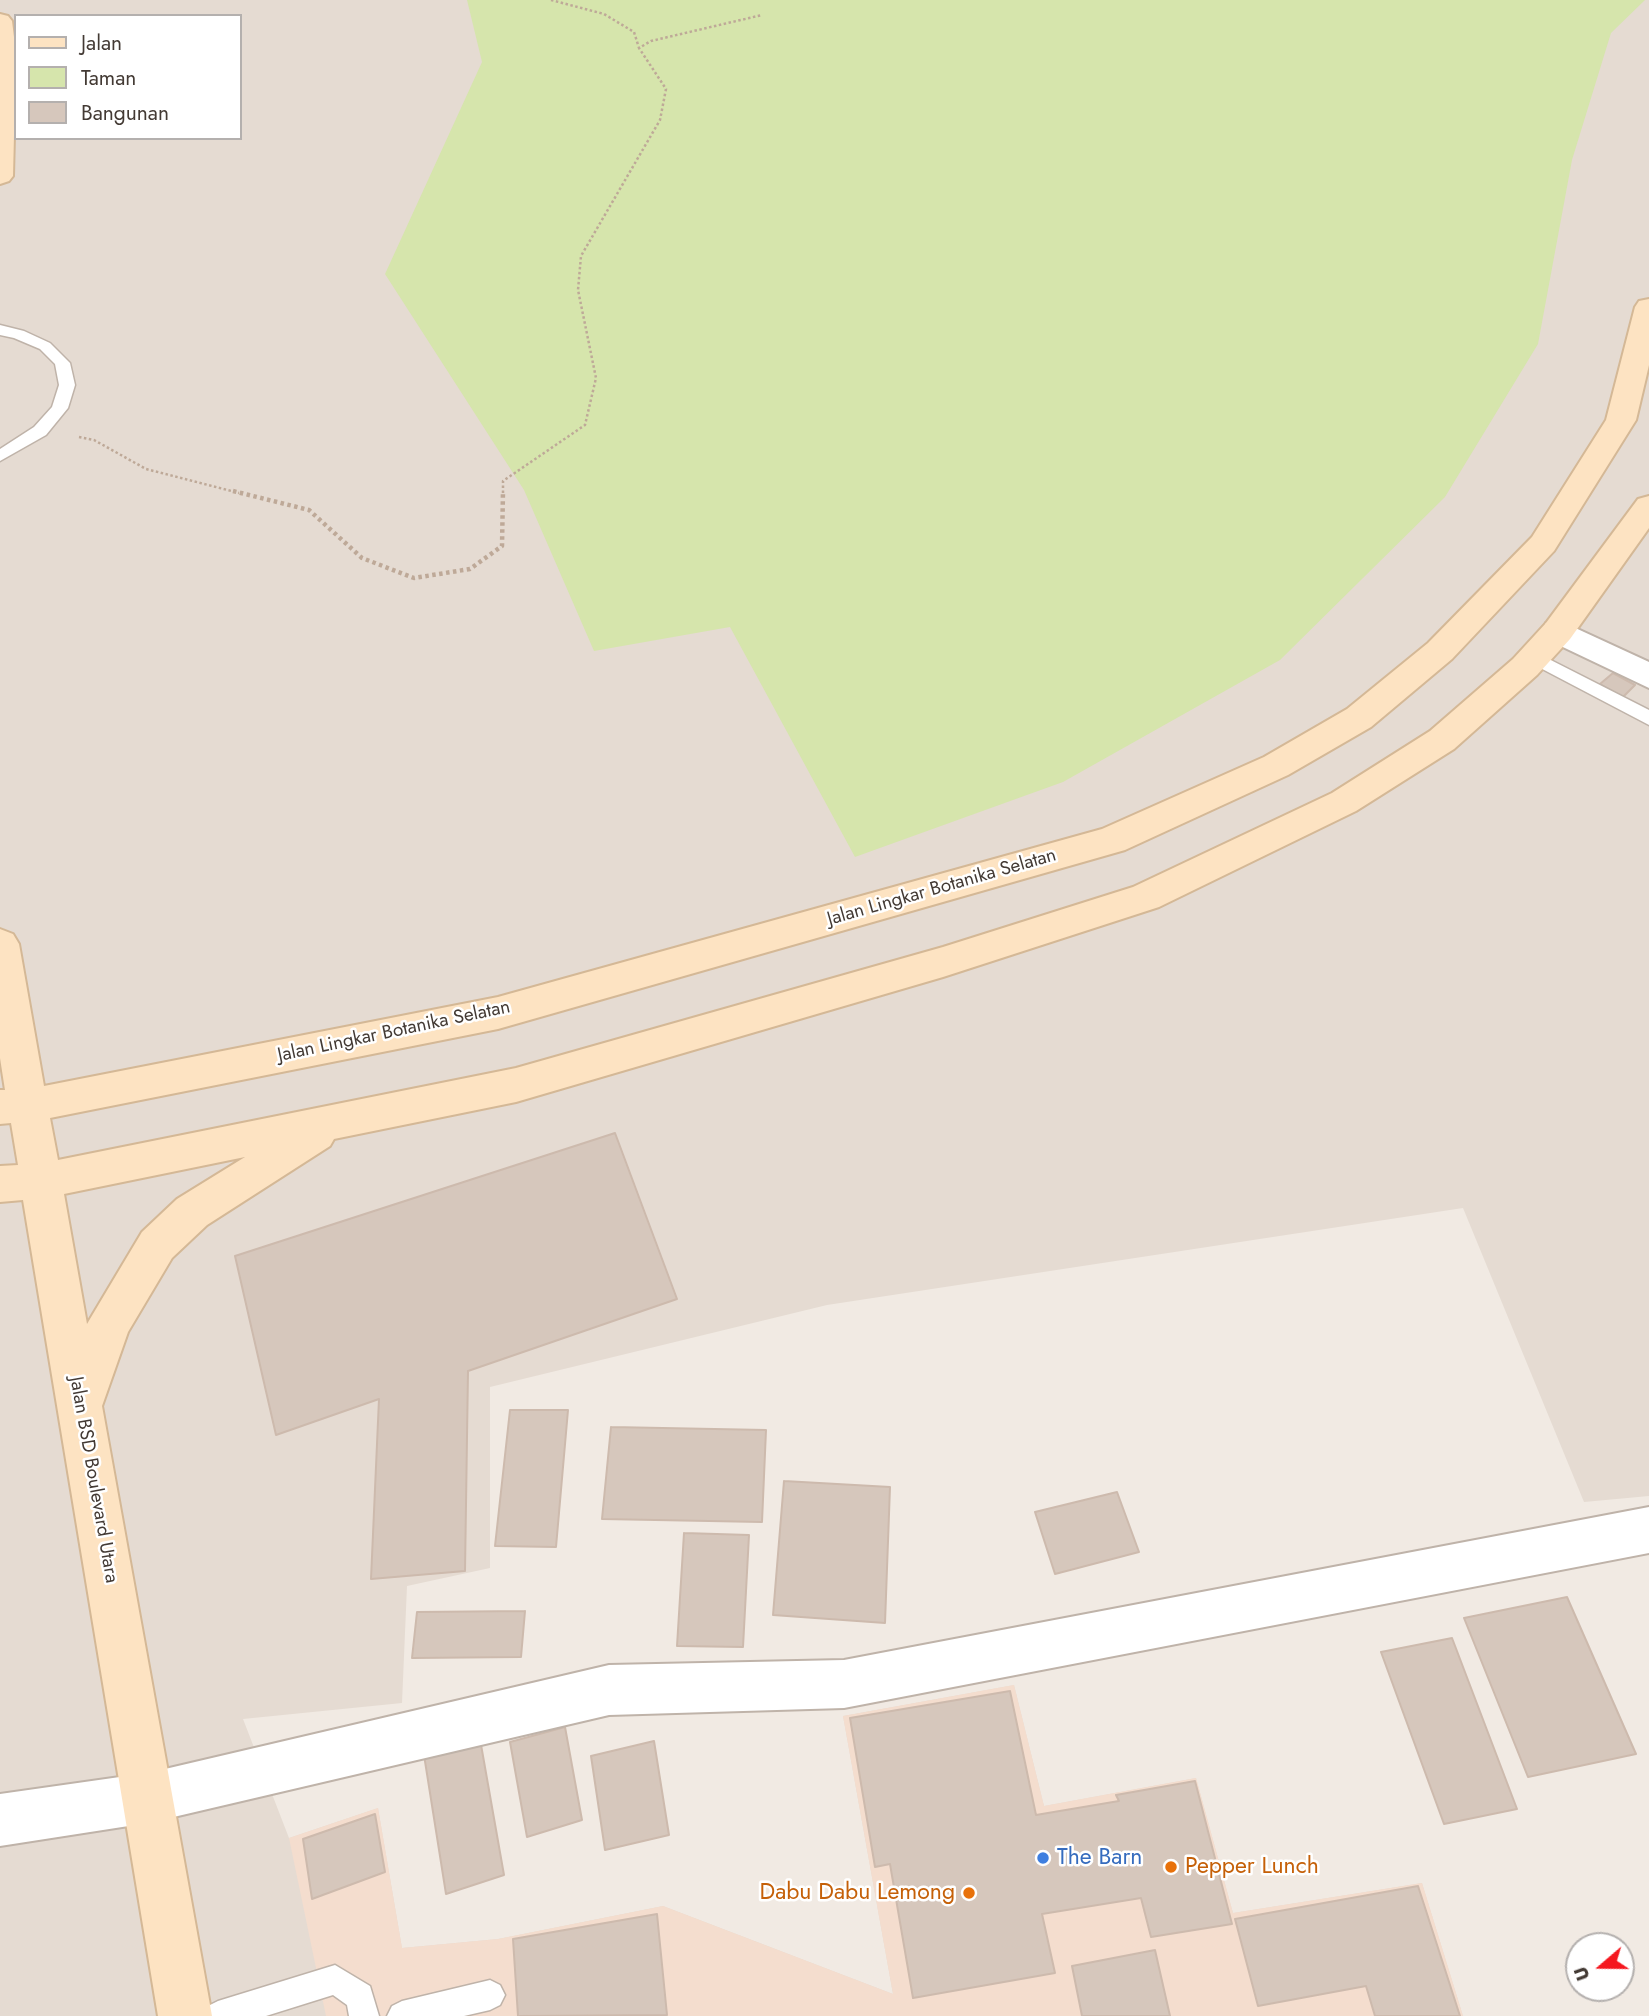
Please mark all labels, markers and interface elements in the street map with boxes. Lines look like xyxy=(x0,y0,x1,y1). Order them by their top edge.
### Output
legend xyxy=(14,14,242,140)
text: Jalan xyxy=(81,28,122,58)
text: Taman xyxy=(81,63,136,93)
text: Bangunan xyxy=(81,98,169,128)
street label: Jalan Lingkar Botanika Selatan xyxy=(825,844,1059,932)
street label: Jalan Lingkar Botanika Selatan xyxy=(276,996,512,1068)
street label: Jalan BSD Boulevard Utara xyxy=(64,1375,122,1585)
place label: The Barn xyxy=(1057,1844,1142,1872)
marker: The Barn xyxy=(1035,1850,1051,1866)
place label: Pepper Lunch xyxy=(1185,1853,1319,1881)
marker: Pepper Lunch xyxy=(1163,1859,1179,1875)
place label: Dabu Dabu Lemong xyxy=(760,1879,955,1907)
marker: Dabu Dabu Lemong xyxy=(961,1885,977,1901)
north arrow xyxy=(1565,1932,1635,2002)
text: U xyxy=(1567,1963,1597,1985)

